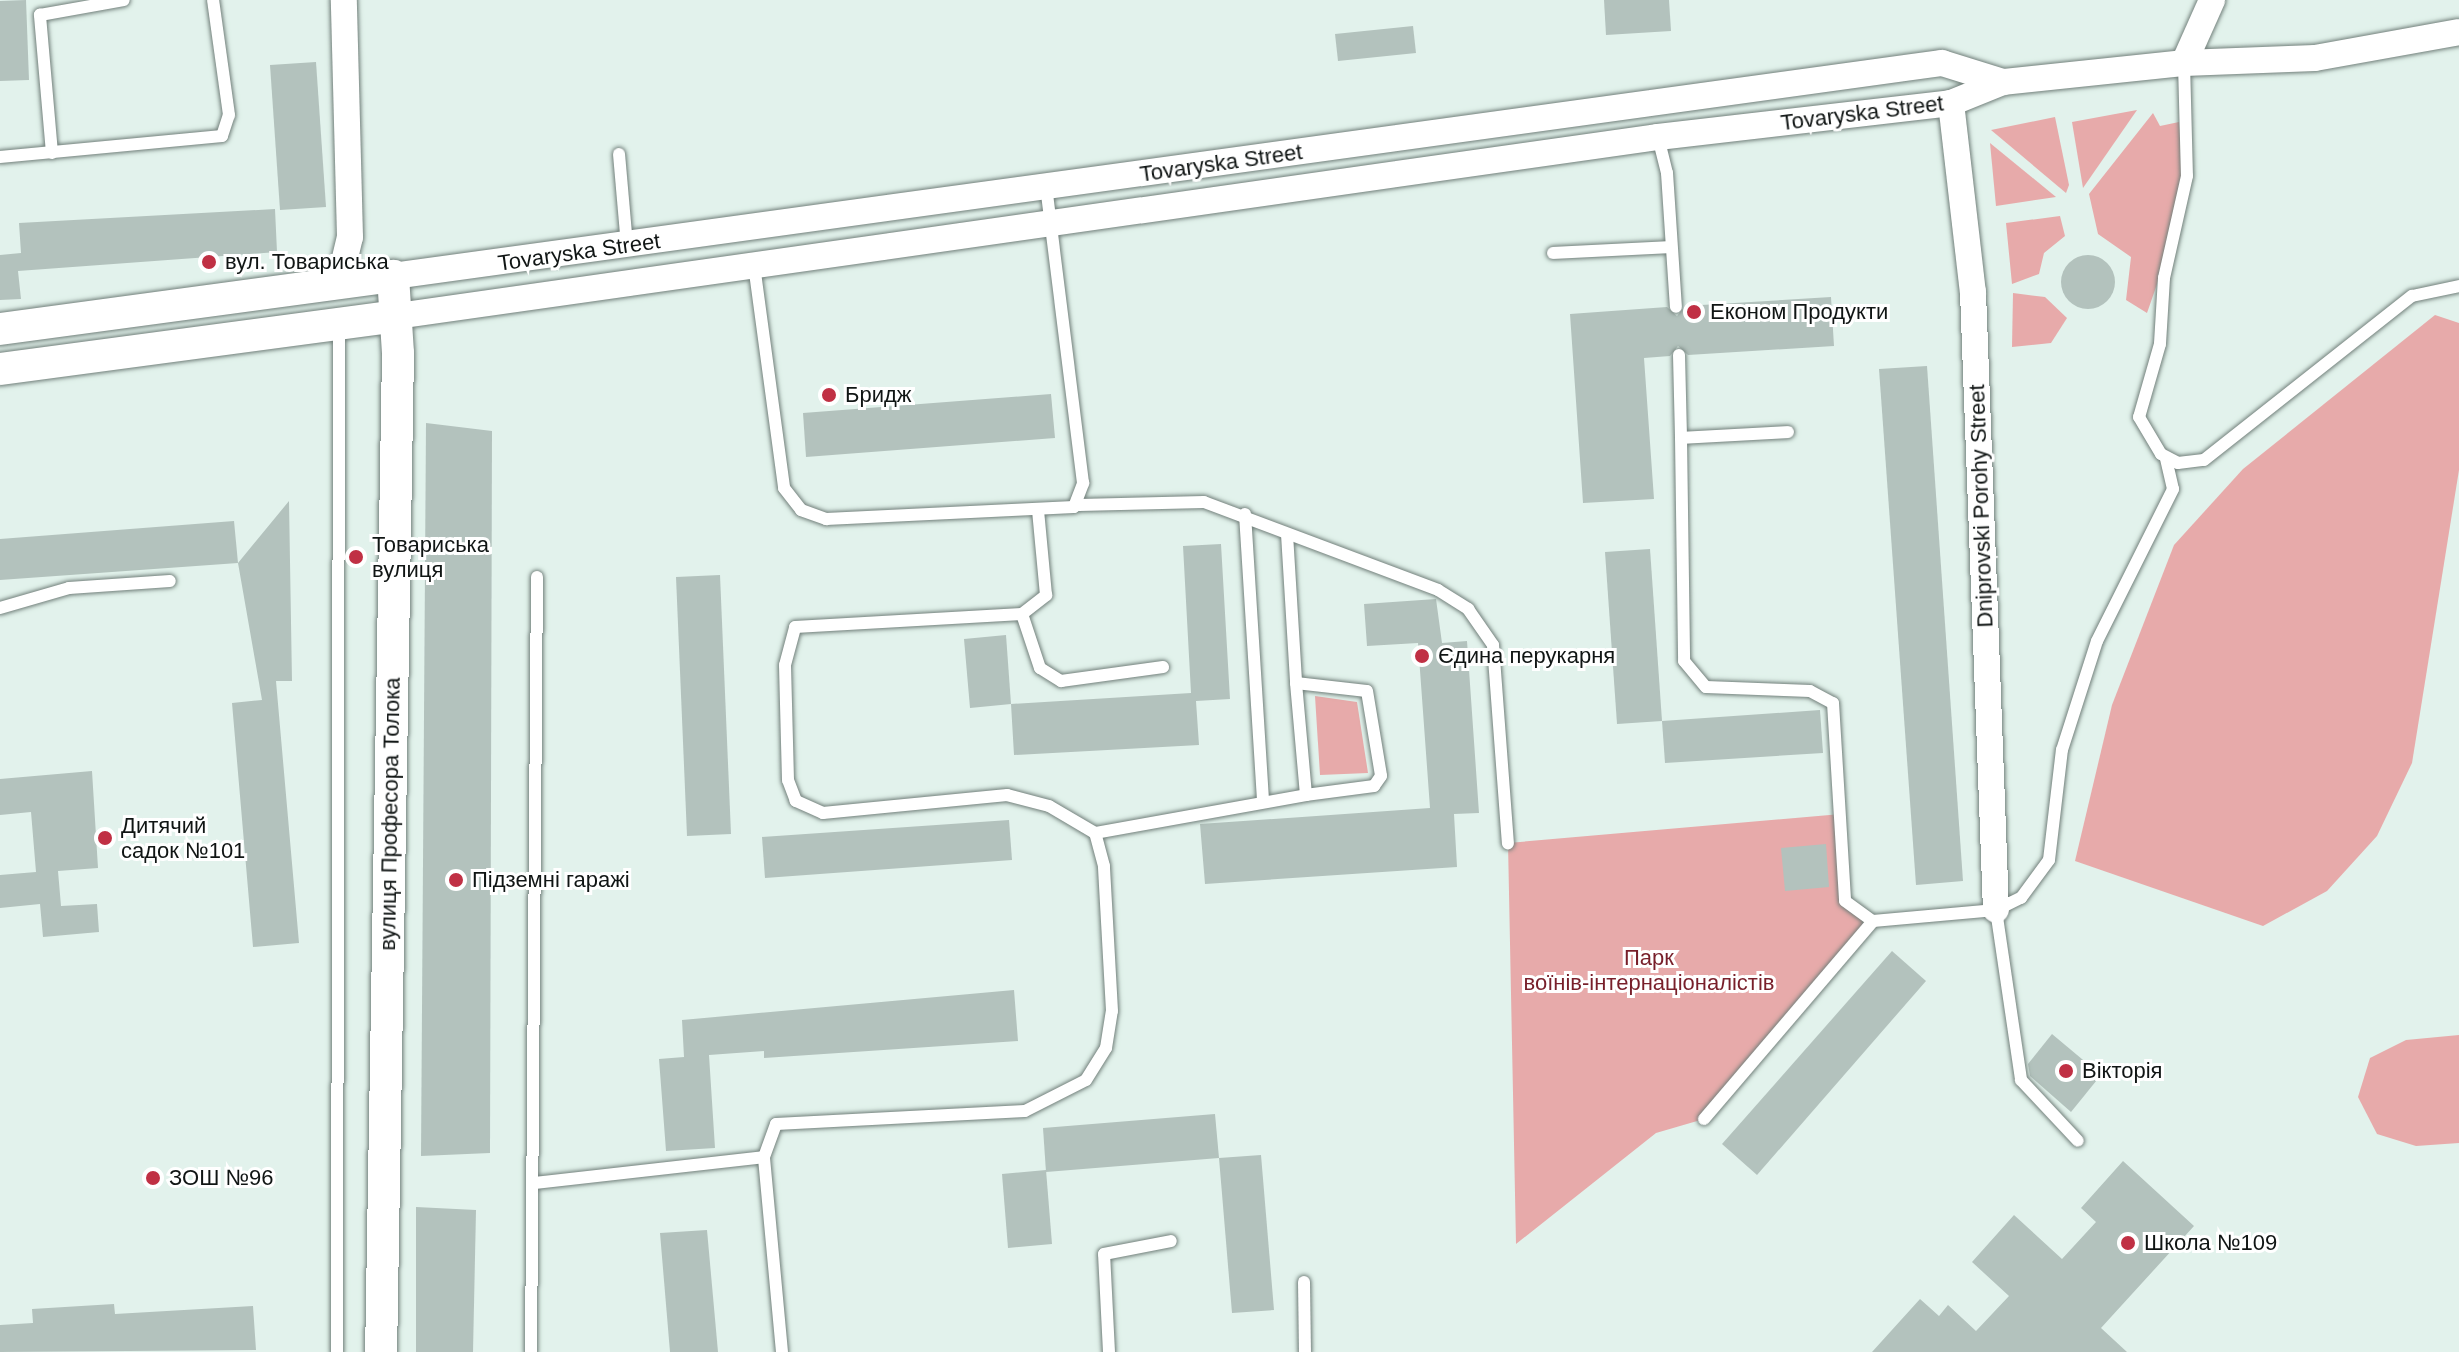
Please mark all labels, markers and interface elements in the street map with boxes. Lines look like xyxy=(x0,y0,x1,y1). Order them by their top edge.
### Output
street label: Tovaryska Street xyxy=(1779,90,1945,136)
street label: Tovaryska Street xyxy=(1138,139,1304,187)
street label: Tovaryska Street xyxy=(496,228,662,276)
place label: вул. Товариська xyxy=(225,249,389,275)
marker: вул. Товариська xyxy=(200,253,218,271)
place label: Економ Продукти xyxy=(1710,299,1888,325)
marker: Економ Продукти xyxy=(1685,303,1703,321)
place label: Бридж xyxy=(845,382,912,408)
street label: Dniprovski Porohy Street xyxy=(1964,384,1998,628)
marker: Бридж xyxy=(820,386,838,404)
place label: Товариська вулиця xyxy=(372,531,489,582)
marker: Товариська вулиця xyxy=(347,548,365,566)
place label: Єдина перукарня xyxy=(1438,643,1615,669)
marker: Єдина перукарня xyxy=(1413,647,1431,665)
street label: вулиця Професора Толока xyxy=(374,677,406,951)
place label: Дитячий садок №101 xyxy=(121,812,245,864)
marker: Дитячий садок №101 xyxy=(96,829,114,847)
place label: Підземні гаражі xyxy=(472,867,630,893)
marker: Підземні гаражі xyxy=(447,871,465,889)
park label: Парк воїнів-інтернаціоналістів xyxy=(1523,944,1775,996)
place label: Вікторія xyxy=(2082,1058,2163,1084)
marker: Вікторія xyxy=(2057,1062,2075,1080)
place label: ЗОШ №96 xyxy=(169,1165,274,1191)
marker: ЗОШ №96 xyxy=(144,1169,162,1187)
place label: Школа №109 xyxy=(2144,1230,2277,1256)
marker: Школа №109 xyxy=(2119,1234,2137,1252)

